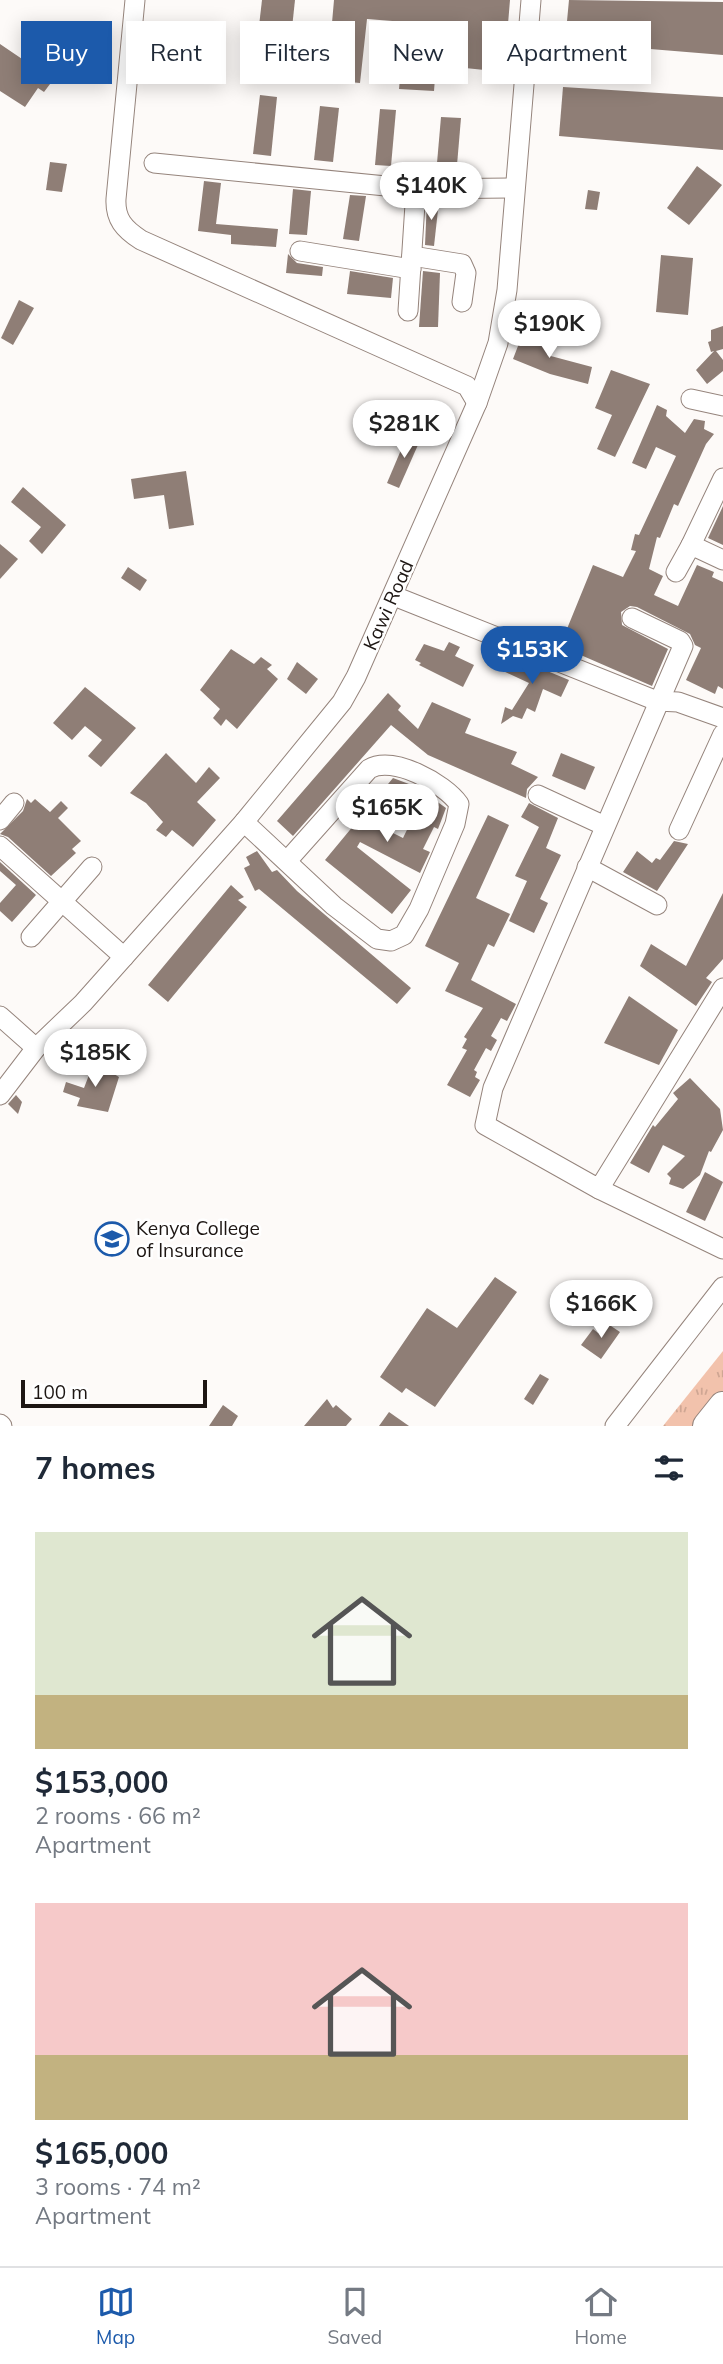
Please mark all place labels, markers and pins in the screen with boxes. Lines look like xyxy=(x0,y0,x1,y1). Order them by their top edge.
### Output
pin: $140K xyxy=(382,162,480,222)
pin: $190K xyxy=(500,300,598,360)
pin: $281K xyxy=(355,400,453,460)
pin: $153K xyxy=(483,626,581,686)
pin: $165K xyxy=(338,784,436,844)
pin: $185K xyxy=(46,1030,144,1089)
place label: Kenya College of Insurance xyxy=(136,1216,260,1262)
school or university icon: Kenya College of Insurance xyxy=(93,1220,131,1258)
pin: $166K xyxy=(552,1280,650,1340)

